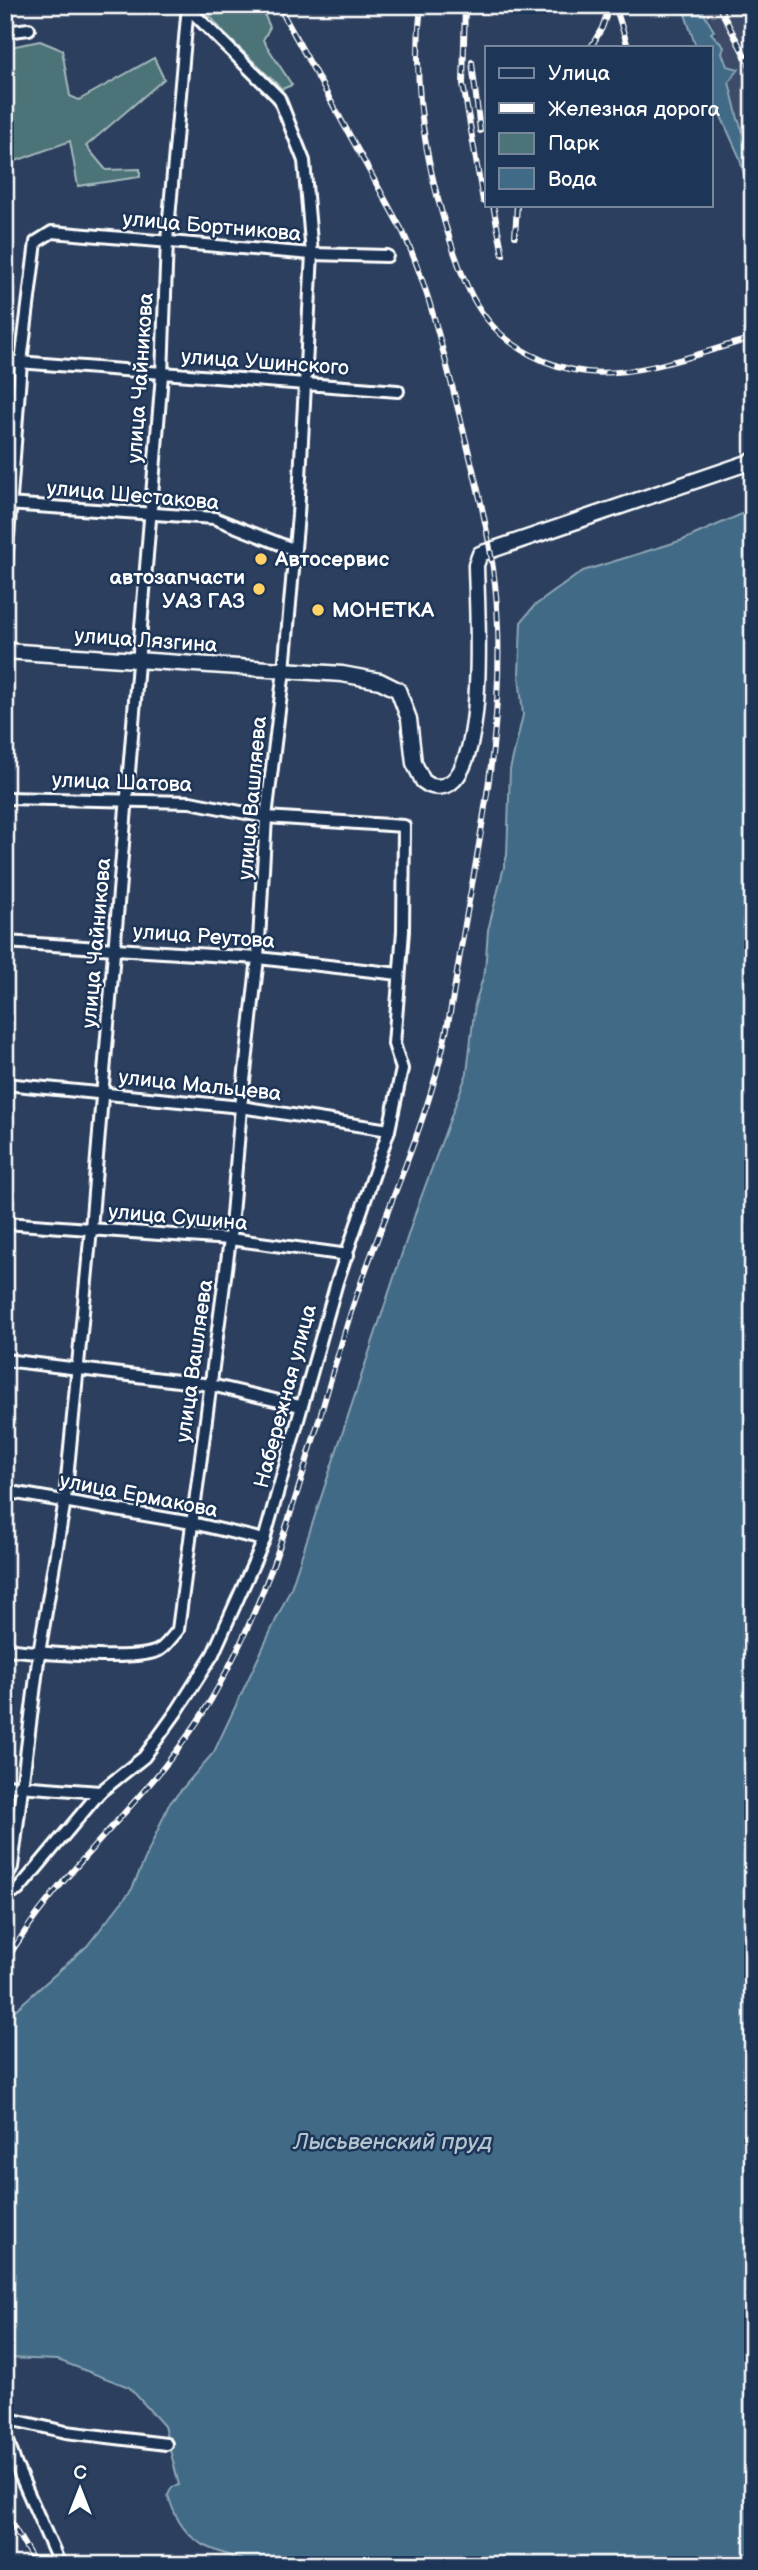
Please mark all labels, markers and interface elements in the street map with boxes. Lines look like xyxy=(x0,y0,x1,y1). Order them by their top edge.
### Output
legend xyxy=(485,46,712,206)
text: Улица xyxy=(548,61,611,86)
text: Железная дорога xyxy=(548,97,721,122)
text: Парк xyxy=(548,131,599,156)
text: Вода xyxy=(548,167,597,192)
street label: улица Бортникова xyxy=(122,206,303,247)
street label: улица Чайникова xyxy=(122,291,159,464)
street label: улица Ушинского xyxy=(180,344,350,381)
street label: улица Шестакова xyxy=(46,476,221,516)
place label: Автосервис xyxy=(274,547,390,572)
marker: Автосервис xyxy=(253,551,269,567)
place label: автозапчасти УАЗ ГАЗ xyxy=(110,565,245,614)
marker: автозапчасти УАЗ ГАЗ xyxy=(251,581,267,597)
place label: МОНЕТКА xyxy=(332,598,435,623)
marker: МОНЕТКА xyxy=(310,602,326,618)
street label: улица Лязгина xyxy=(74,623,219,658)
street label: улица Вашляева xyxy=(233,714,272,881)
street label: улица Шатова xyxy=(51,768,193,797)
street label: улица Чайникова xyxy=(77,856,116,1029)
street label: улица Реутова xyxy=(132,919,276,954)
street label: улица Мальцева xyxy=(117,1065,283,1107)
street label: улица Сушина xyxy=(107,1199,249,1236)
street label: улица Вашляева xyxy=(171,1277,218,1444)
street label: Набережная улица xyxy=(249,1301,322,1491)
street label: улица Ермакова xyxy=(58,1468,221,1523)
water label: Лысьвенский пруд xyxy=(292,2128,492,2156)
north arrow xyxy=(46,2454,116,2524)
text: С xyxy=(73,2462,87,2485)

